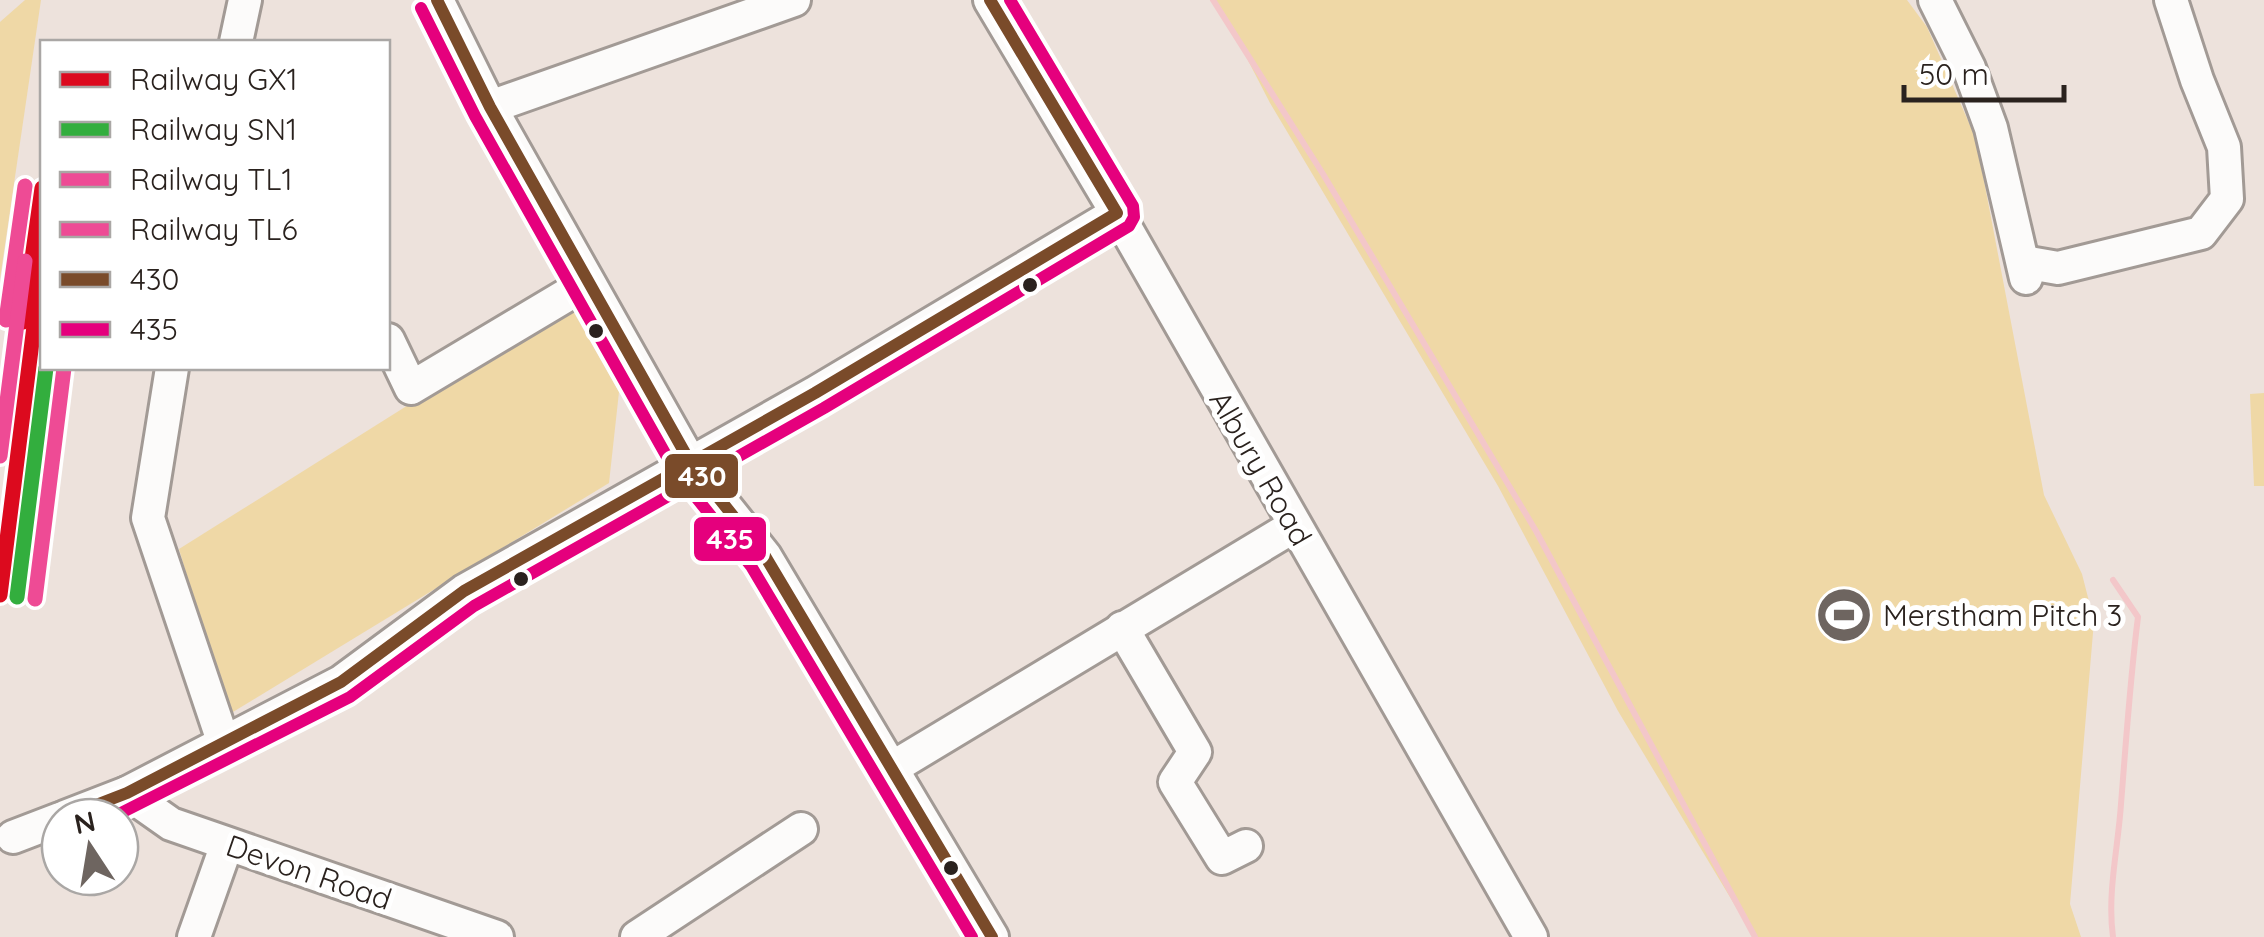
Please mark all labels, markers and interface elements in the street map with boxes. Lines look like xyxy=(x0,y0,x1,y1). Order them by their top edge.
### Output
legend xyxy=(40,40,390,370)
scale bar xyxy=(1904,40,2064,102)
text: 50 m xyxy=(1919,55,1989,93)
text: Railway GX1 xyxy=(130,60,298,98)
text: Railway SN1 xyxy=(130,110,297,148)
text: Railway TL1 xyxy=(130,160,293,198)
text: Railway TL6 xyxy=(130,210,298,248)
text: 430 xyxy=(130,260,179,298)
unlabelled marker xyxy=(1020,275,1040,295)
text: 435 xyxy=(130,310,178,348)
unlabelled marker xyxy=(586,321,606,341)
street label: Albury Road xyxy=(1201,384,1321,552)
line badge: 430 xyxy=(663,452,740,500)
text: 430 xyxy=(678,458,726,493)
line badge: 435 xyxy=(692,515,768,563)
text: 435 xyxy=(706,521,754,556)
unlabelled marker xyxy=(511,569,531,589)
sports icon: Merstham Pitch 3 xyxy=(1814,585,1874,645)
place label: Merstham Pitch 3 xyxy=(1883,596,2122,634)
north arrow xyxy=(40,797,140,897)
text: N xyxy=(71,803,98,841)
street label: Devon Road xyxy=(221,826,397,918)
unlabelled marker xyxy=(941,858,961,878)

